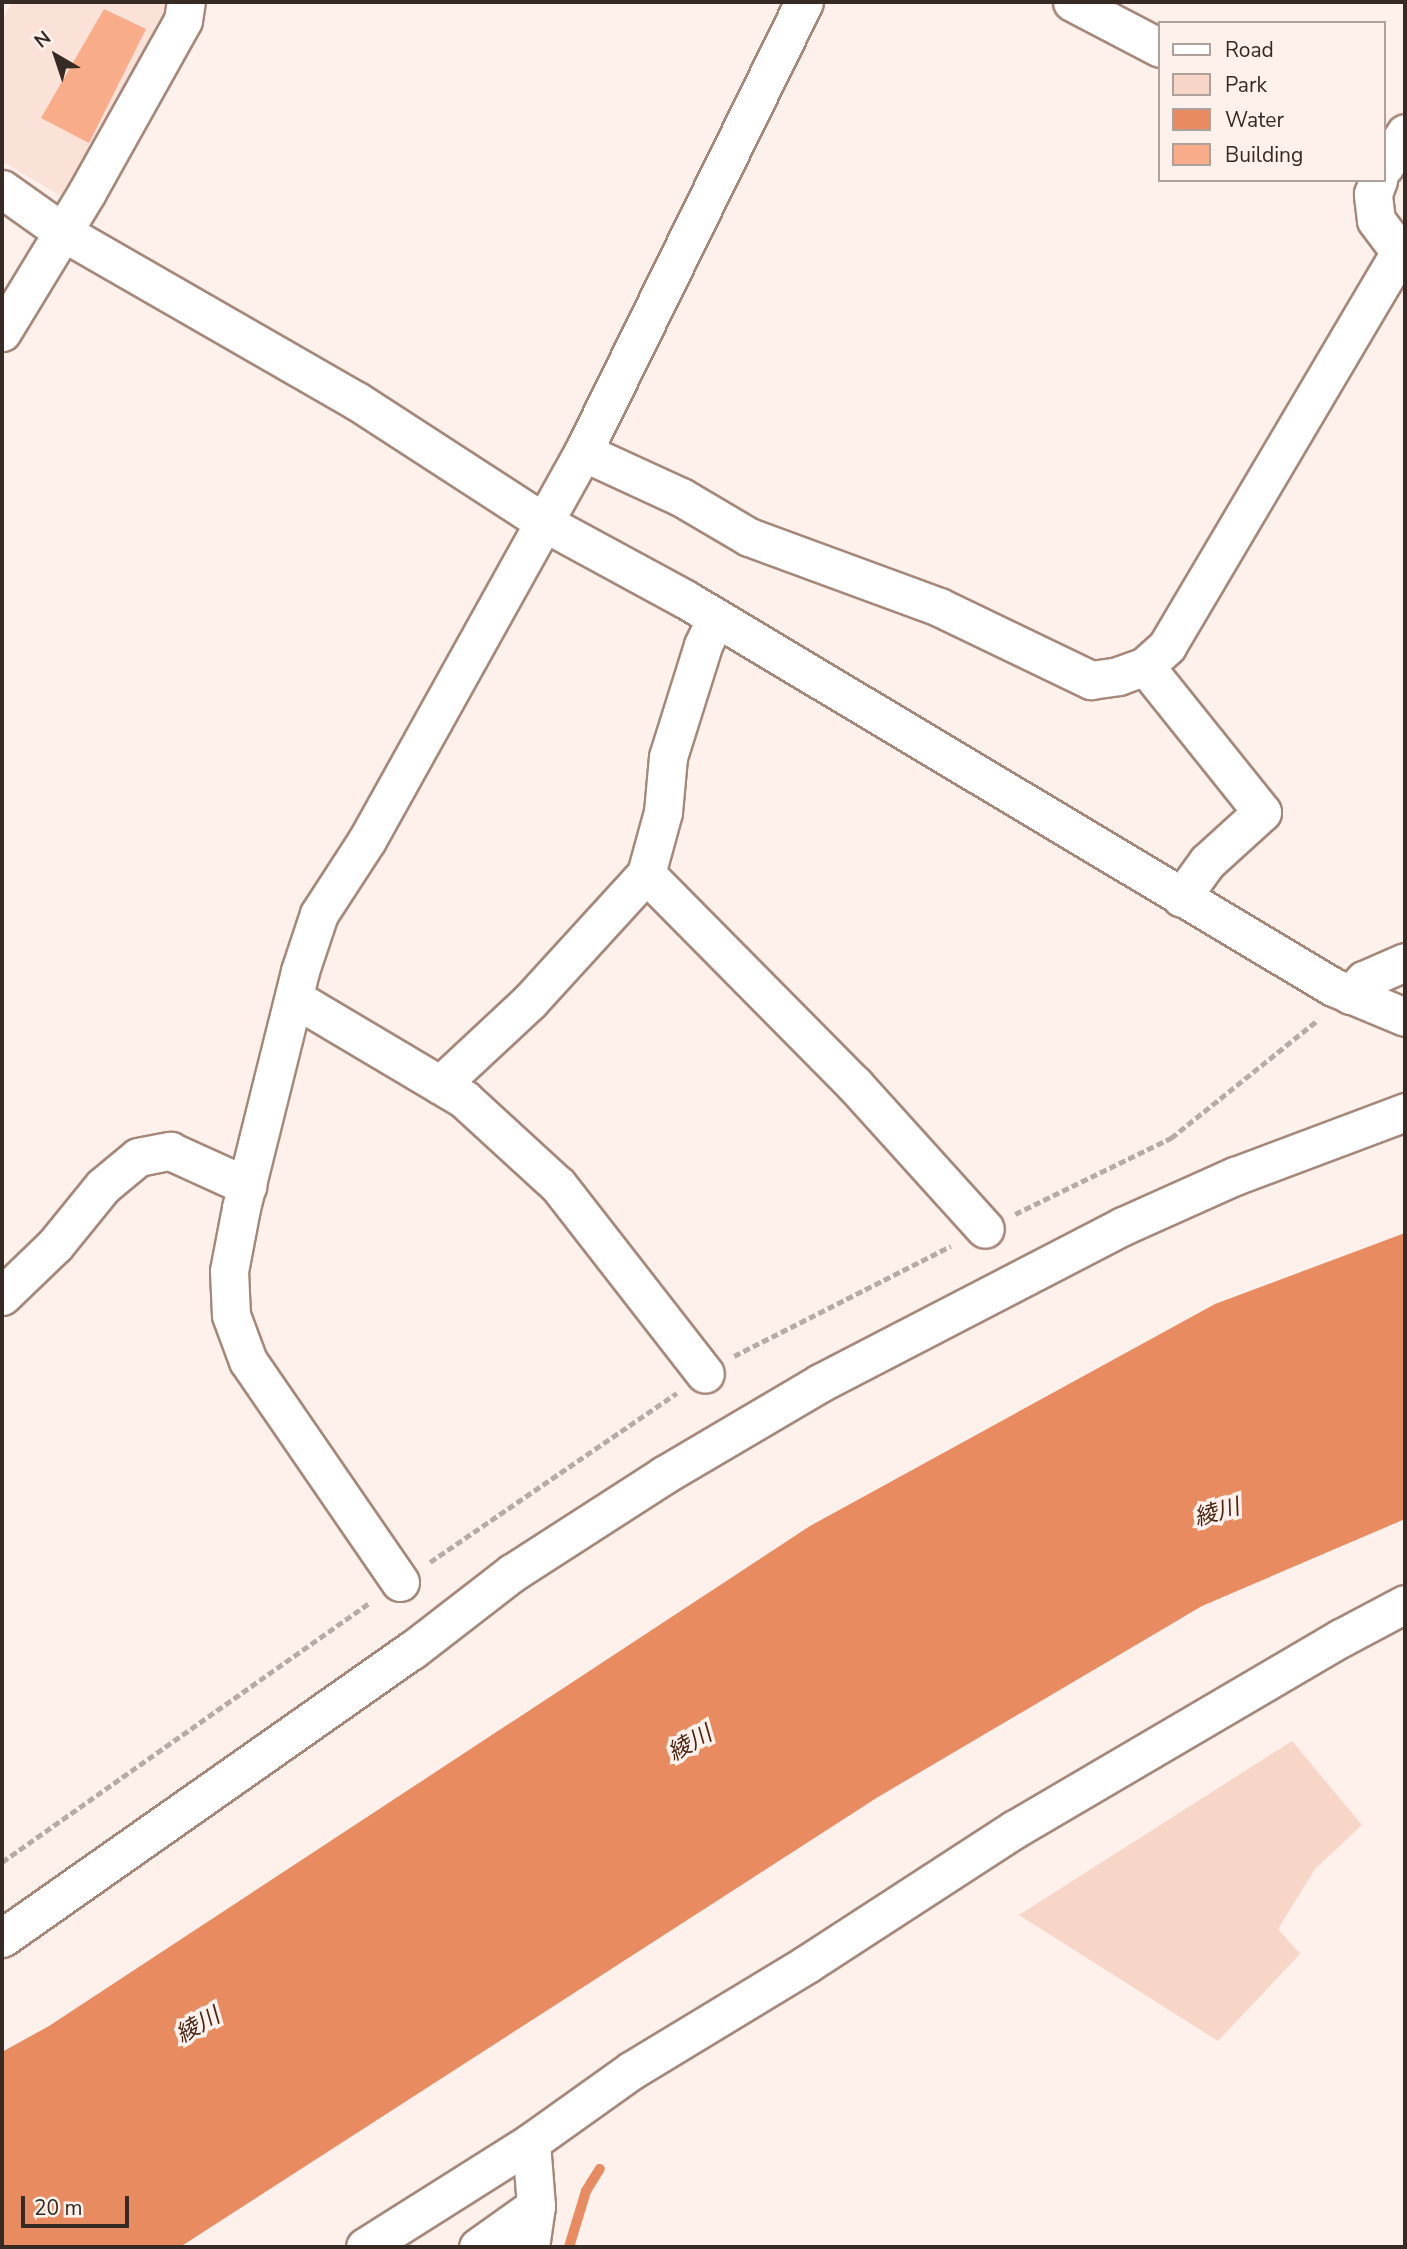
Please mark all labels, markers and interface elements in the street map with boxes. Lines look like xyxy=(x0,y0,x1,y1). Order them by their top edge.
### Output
north arrow xyxy=(21,21,91,91)
legend xyxy=(1158,21,1386,182)
text: N xyxy=(29,25,56,54)
text: Road xyxy=(1225,36,1274,64)
text: Park xyxy=(1225,71,1267,99)
text: Water xyxy=(1225,106,1284,134)
text: Building xyxy=(1225,141,1303,169)
water label: 綾川 xyxy=(1191,1493,1243,1533)
water label: 綾川 xyxy=(663,1721,717,1767)
water label: 綾川 xyxy=(171,2003,225,2049)
scale bar xyxy=(24,2182,133,2226)
text: 20 m xyxy=(34,2194,83,2222)

